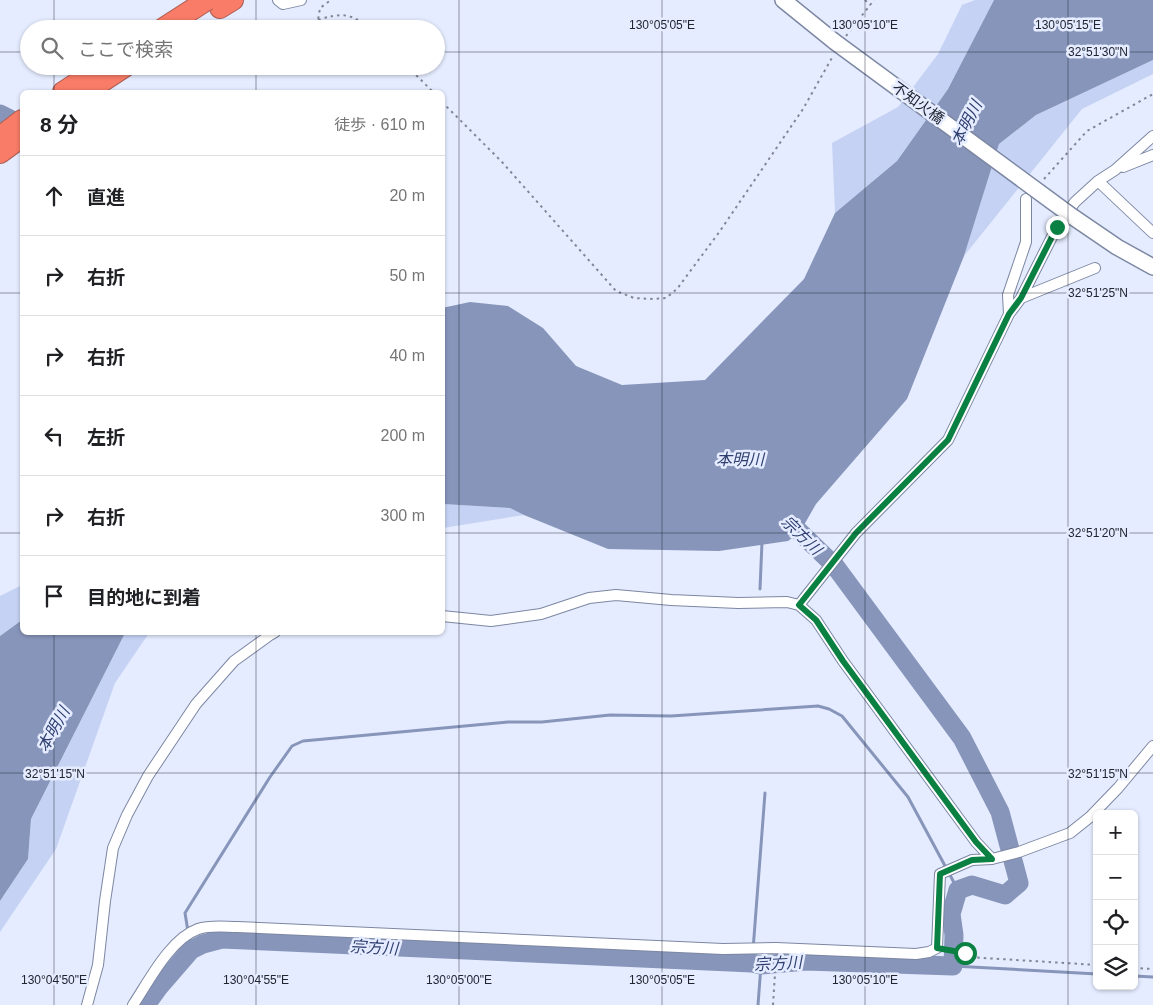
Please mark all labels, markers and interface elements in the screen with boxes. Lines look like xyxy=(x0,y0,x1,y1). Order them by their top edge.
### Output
text: 130°05'05"E xyxy=(629,18,695,32)
text: 130°05'10"E xyxy=(832,18,898,32)
text: 130°05'15"E xyxy=(1035,18,1101,32)
search box xyxy=(20,20,445,75)
icon: search xyxy=(38,34,66,62)
text: ここで検索 xyxy=(78,39,173,60)
text: 32°51'30"N xyxy=(1068,45,1128,59)
street label: 不知火橋 xyxy=(889,78,948,127)
water label: 本明川 xyxy=(948,96,986,148)
text: 8 分 xyxy=(40,113,79,136)
text: 徒歩 · 610 m xyxy=(334,116,425,133)
icon: ahead xyxy=(40,182,68,210)
text: 直進 xyxy=(87,187,125,208)
text: 20 m xyxy=(389,187,425,204)
route end xyxy=(1046,216,1069,239)
icon: right xyxy=(40,262,68,290)
text: 右折 xyxy=(87,267,125,288)
text: 50 m xyxy=(389,267,425,284)
text: 32°51'25"N xyxy=(1068,286,1128,300)
icon: right xyxy=(40,342,68,370)
text: 右折 xyxy=(87,347,125,368)
text: 40 m xyxy=(389,347,425,364)
icon: left xyxy=(40,422,68,450)
text: 左折 xyxy=(87,427,125,448)
text: 200 m xyxy=(381,427,425,444)
water label: 本明川 xyxy=(716,451,766,468)
icon: right xyxy=(40,502,68,530)
text: 右折 xyxy=(87,507,125,528)
text: 300 m xyxy=(381,507,425,524)
water label: 宗方川 xyxy=(778,513,826,560)
text: 32°51'20"N xyxy=(1068,526,1128,540)
icon: arrive xyxy=(40,582,68,610)
text: 目的地に到着 xyxy=(87,587,201,608)
water label: 本明川 xyxy=(34,702,73,754)
text: 32°51'15"N xyxy=(25,767,85,781)
text: 32°51'15"N xyxy=(1068,767,1128,781)
map controls xyxy=(1093,810,1138,990)
button: + xyxy=(1093,810,1138,855)
button: − xyxy=(1093,855,1138,900)
button: locate xyxy=(1093,900,1138,945)
water label: 宗方川 xyxy=(350,938,400,957)
route start xyxy=(954,942,977,965)
button: layers xyxy=(1093,945,1138,990)
water label: 宗方川 xyxy=(754,954,804,973)
text: 130°04'50"E xyxy=(21,973,87,987)
text: 130°04'55"E xyxy=(223,973,289,987)
text: 130°05'00"E xyxy=(426,973,492,987)
text: 130°05'05"E xyxy=(629,973,695,987)
text: 130°05'10"E xyxy=(832,973,898,987)

